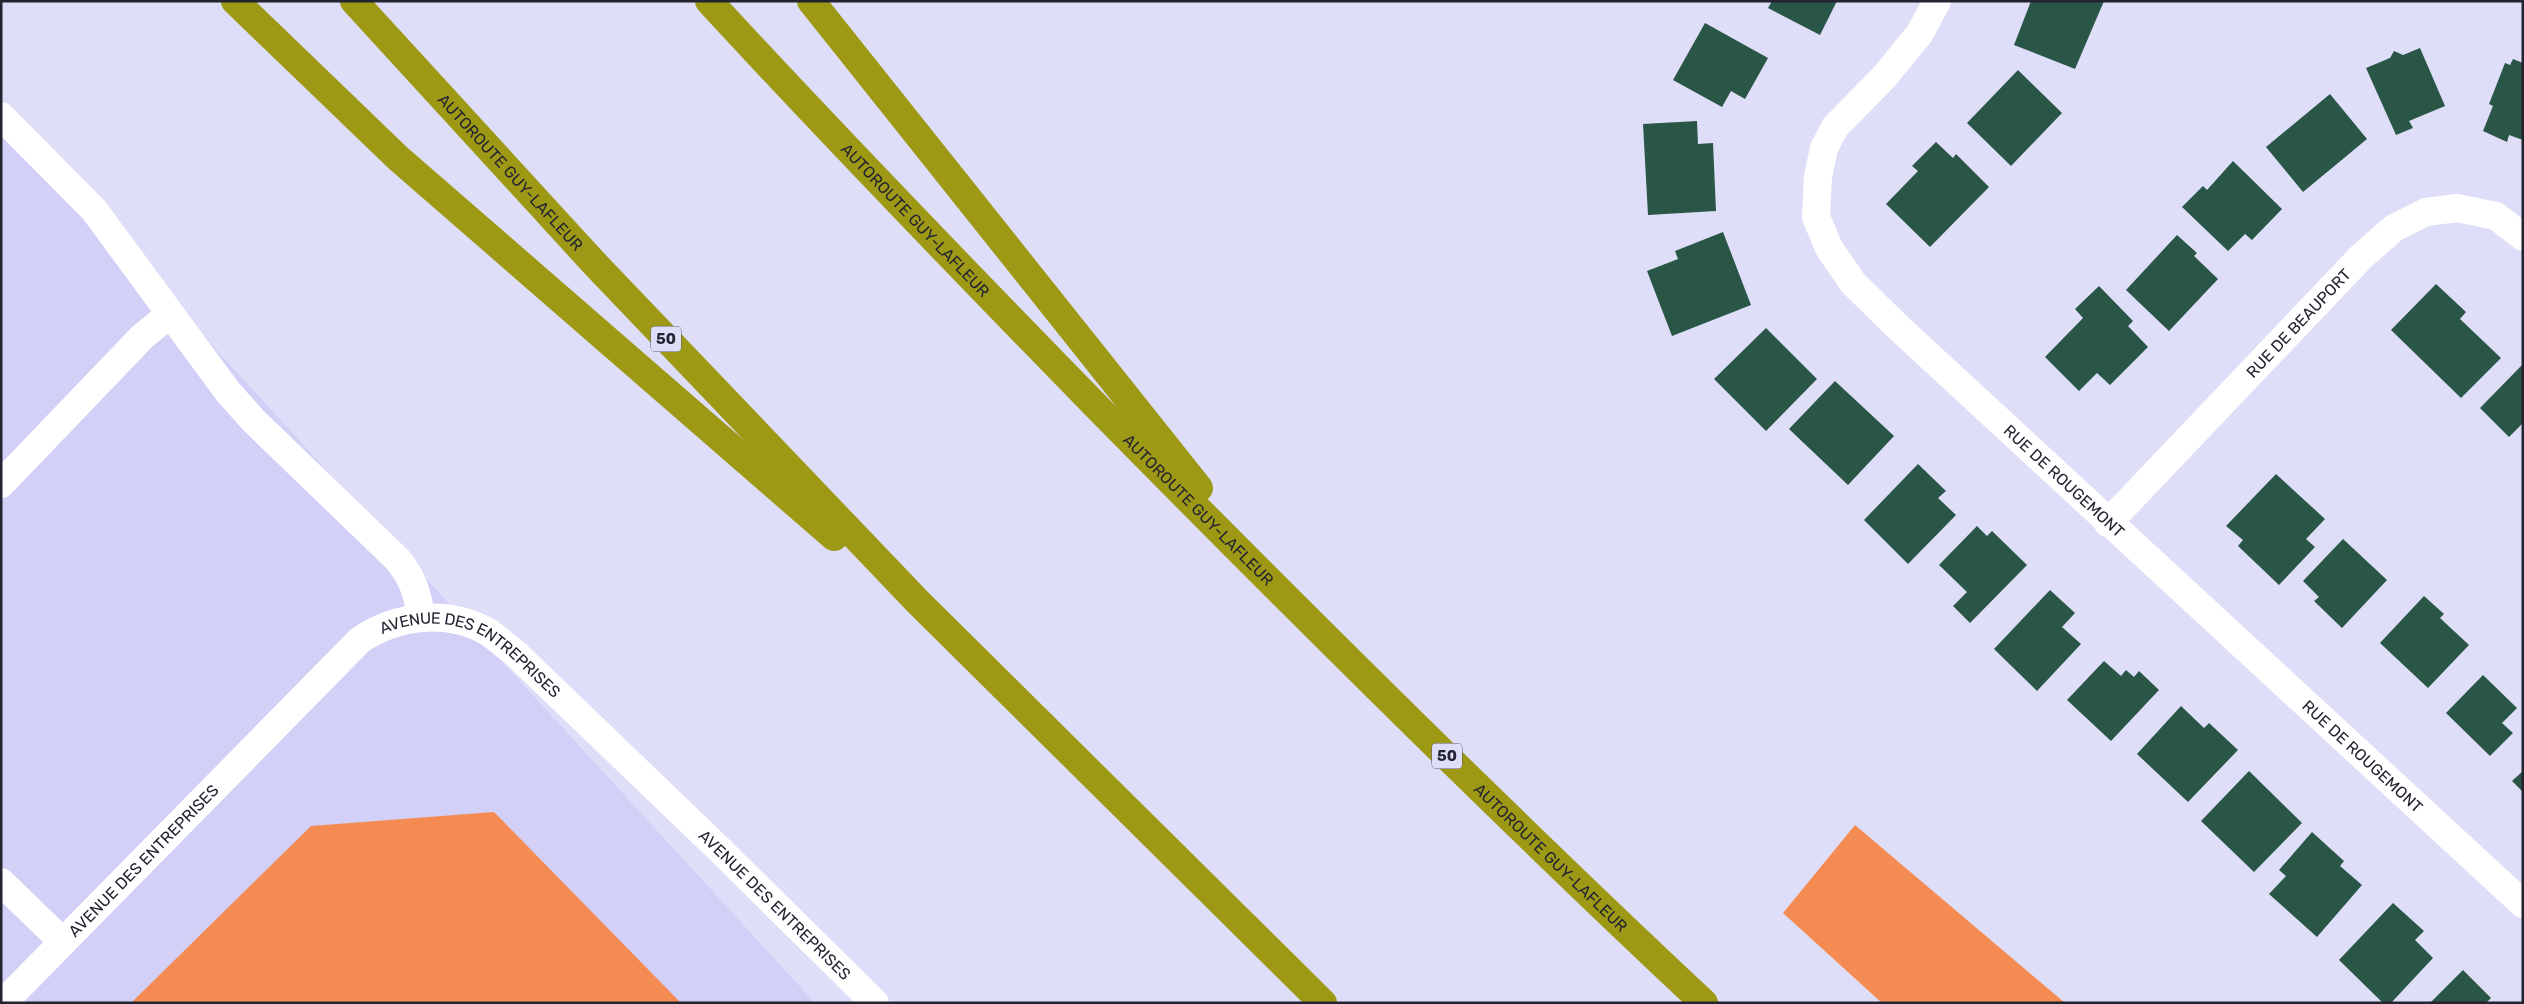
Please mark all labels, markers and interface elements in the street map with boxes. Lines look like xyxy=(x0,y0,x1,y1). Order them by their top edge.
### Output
street label: AUTOROUTE GUY-LAFLEUR xyxy=(434,90,587,254)
street label: AUTOROUTE GUY-LAFLEUR xyxy=(838,139,994,301)
street label: RUE DE BEAUPORT xyxy=(2242,265,2354,381)
road number: 50 xyxy=(651,326,681,352)
street label: RUE DE ROUGEMONT xyxy=(2000,420,2129,541)
street label: AUTOROUTE GUY-LAFLEUR xyxy=(1119,430,1278,589)
street label: AVENUE DES ENTREPRISES xyxy=(377,608,565,701)
street label: RUE DE ROUGEMONT xyxy=(2299,696,2427,816)
road number: 50 xyxy=(1432,744,1462,768)
street label: AUTOROUTE GUY-LAFLEUR xyxy=(1470,779,1632,935)
street label: AVENUE DES ENTREPRISES xyxy=(64,780,222,940)
street label: AVENUE DES ENTREPRISES xyxy=(695,826,855,984)

